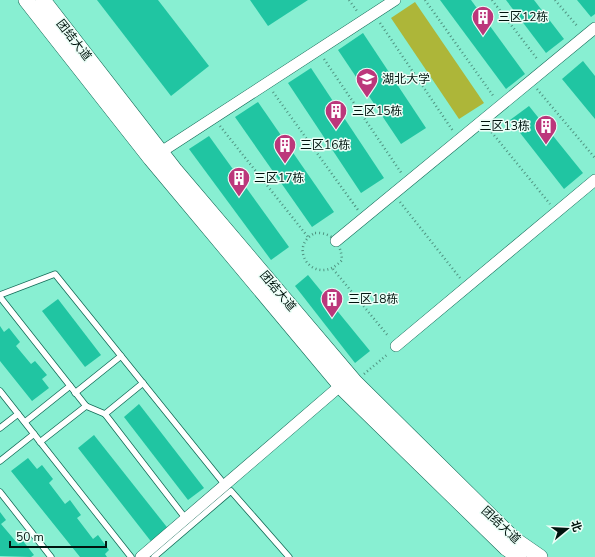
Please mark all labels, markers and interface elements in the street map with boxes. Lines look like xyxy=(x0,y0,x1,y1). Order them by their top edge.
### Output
building icon: 三区12栋 xyxy=(470,4,496,37)
place label: 三区12栋 xyxy=(498,9,548,25)
street label: 团结大道 xyxy=(53,16,95,64)
school or university icon: 湖北大学 xyxy=(354,66,380,99)
place label: 湖北大学 xyxy=(382,71,430,87)
building icon: 三区15栋 xyxy=(323,98,349,131)
place label: 三区15栋 xyxy=(352,103,402,119)
building icon: 三区13栋 xyxy=(533,113,559,146)
place label: 三区13栋 xyxy=(480,118,530,134)
building icon: 三区16栋 xyxy=(272,132,298,165)
place label: 三区16栋 xyxy=(300,137,350,153)
building icon: 三区17栋 xyxy=(226,165,252,198)
place label: 三区17栋 xyxy=(254,170,304,186)
street label: 团结大道 xyxy=(256,267,300,315)
building icon: 三区18栋 xyxy=(319,286,345,319)
place label: 三区18栋 xyxy=(348,291,398,307)
street label: 团结大道 xyxy=(478,503,524,547)
north arrow xyxy=(547,509,587,549)
text: 北 xyxy=(567,519,585,534)
scale bar xyxy=(10,523,106,549)
text: 50 m xyxy=(16,529,44,545)

